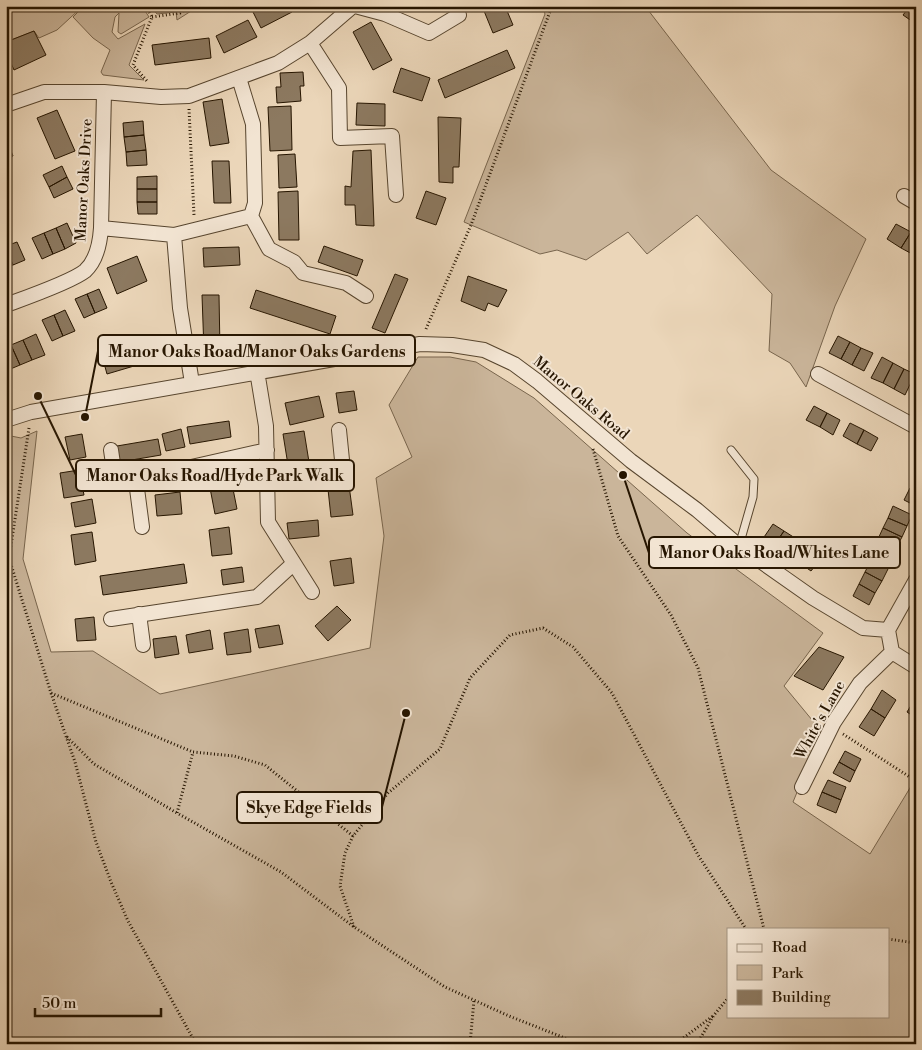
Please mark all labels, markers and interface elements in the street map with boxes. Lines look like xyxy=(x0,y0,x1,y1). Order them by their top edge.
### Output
street label: Manor Oaks Drive xyxy=(71,118,97,242)
callout: Manor Oaks Road/Manor Oaks Gardens xyxy=(98,335,415,366)
text: Manor Oaks Road/Manor Oaks Gardens xyxy=(108,342,406,362)
street label: Manor Oaks Road xyxy=(529,352,633,444)
callout: Manor Oaks Road/Hyde Park Walk xyxy=(76,460,354,491)
text: Manor Oaks Road/Hyde Park Walk xyxy=(86,466,345,486)
callout: Manor Oaks Road/Whites Lane xyxy=(649,537,900,568)
text: Manor Oaks Road/Whites Lane xyxy=(659,543,890,563)
street label: White's Lane xyxy=(790,677,849,764)
callout: Skye Edge Fields xyxy=(237,792,382,823)
text: Skye Edge Fields xyxy=(246,798,372,818)
legend xyxy=(727,928,890,1018)
text: Road xyxy=(772,938,807,957)
text: Park xyxy=(772,964,804,983)
scale bar xyxy=(35,985,161,1017)
text: Building xyxy=(771,988,831,1007)
text: 50 m xyxy=(42,994,76,1013)

